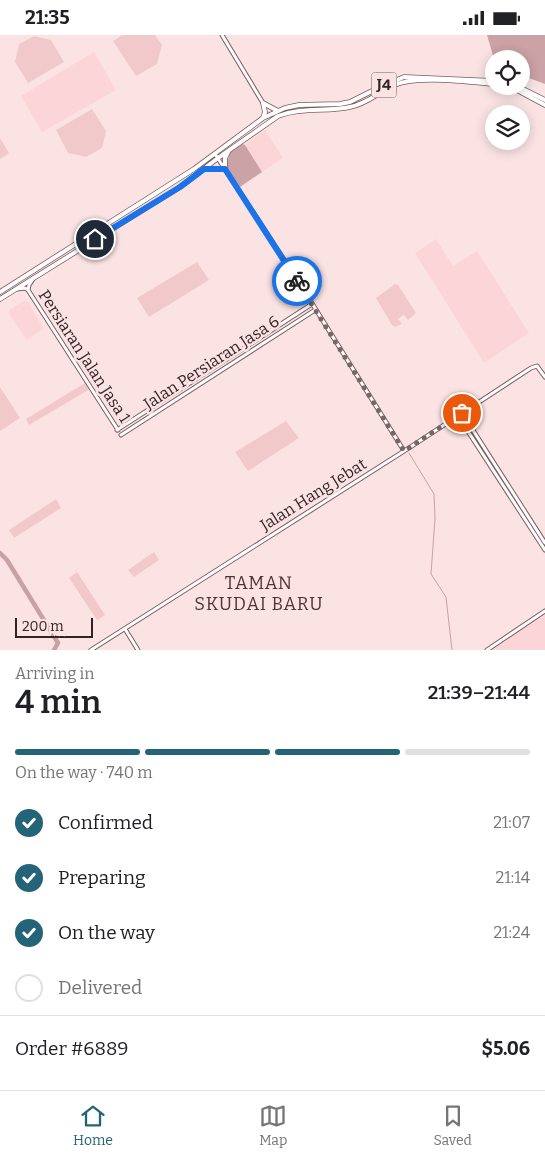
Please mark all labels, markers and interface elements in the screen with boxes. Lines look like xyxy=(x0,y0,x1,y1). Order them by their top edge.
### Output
text: 21:35 xyxy=(25,6,70,29)
map controls xyxy=(485,50,530,150)
button: locate xyxy=(485,50,530,95)
road number: J4 xyxy=(372,73,396,97)
button: layers xyxy=(485,105,530,150)
pin xyxy=(74,218,116,260)
icon: home xyxy=(81,225,109,253)
courier xyxy=(272,256,322,306)
icon: bike xyxy=(283,267,311,295)
street label: Persiaran Jalan Jasa 1 xyxy=(35,286,135,427)
street label: Jalan Persiaran Jasa 6 xyxy=(139,312,282,414)
pin xyxy=(441,392,483,434)
icon: bag xyxy=(448,399,476,427)
street label: Jalan Hang Jebat xyxy=(256,454,370,535)
district label: TAMAN SKUDAI BARU xyxy=(194,572,324,615)
scale bar xyxy=(15,615,92,638)
text: 200 m xyxy=(22,618,64,635)
text: Arriving in xyxy=(15,664,94,683)
text: 21:39–21:44 xyxy=(428,681,530,704)
text: 4 min xyxy=(15,683,101,721)
text: On the way · 740 m xyxy=(15,763,152,782)
icon: check xyxy=(15,809,43,837)
text: Confirmed xyxy=(58,811,153,834)
text: 21:07 xyxy=(493,813,530,832)
icon: check xyxy=(15,864,43,892)
text: Preparing xyxy=(58,866,146,889)
text: 21:14 xyxy=(496,868,530,887)
icon: check xyxy=(15,919,43,947)
text: On the way xyxy=(58,921,155,944)
text: 21:24 xyxy=(493,923,530,942)
text: Delivered xyxy=(58,976,142,999)
text: Order #6889 xyxy=(15,1037,129,1060)
text: $5.06 xyxy=(481,1037,530,1060)
tab: Home xyxy=(73,1102,113,1149)
tab: Map xyxy=(259,1102,287,1149)
tab: Saved xyxy=(433,1102,472,1149)

